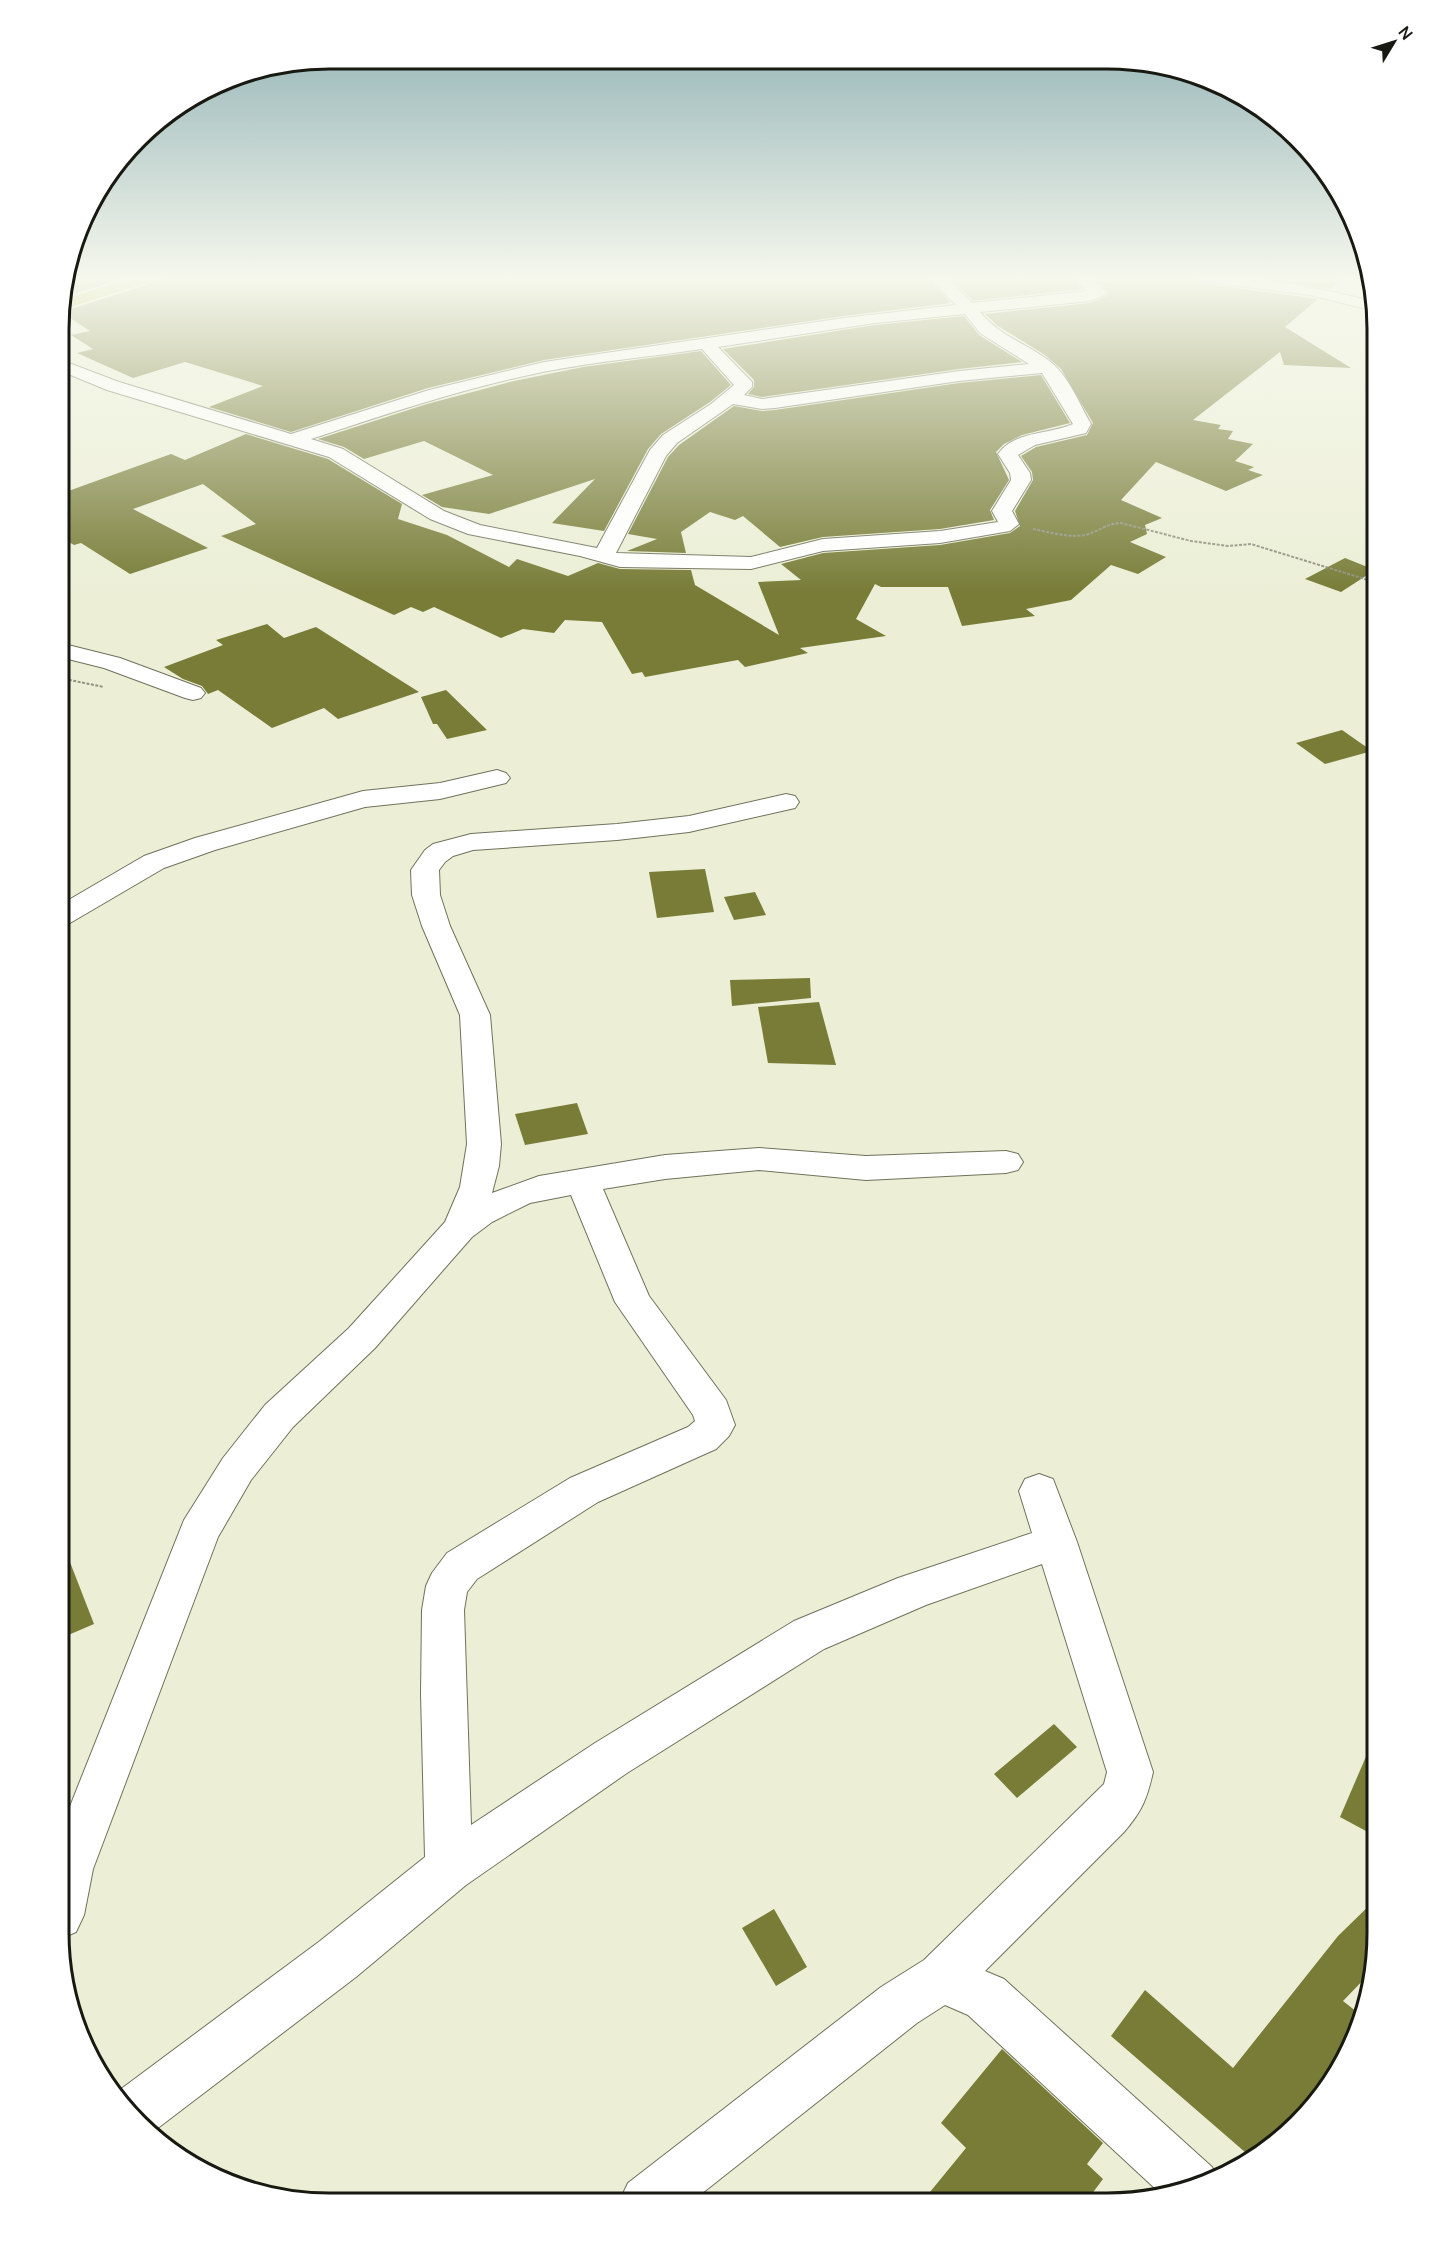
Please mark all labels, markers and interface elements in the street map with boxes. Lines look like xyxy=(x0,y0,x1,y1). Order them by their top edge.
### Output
north arrow xyxy=(1364,12,1424,72)
text: N xyxy=(1394,21,1418,44)

